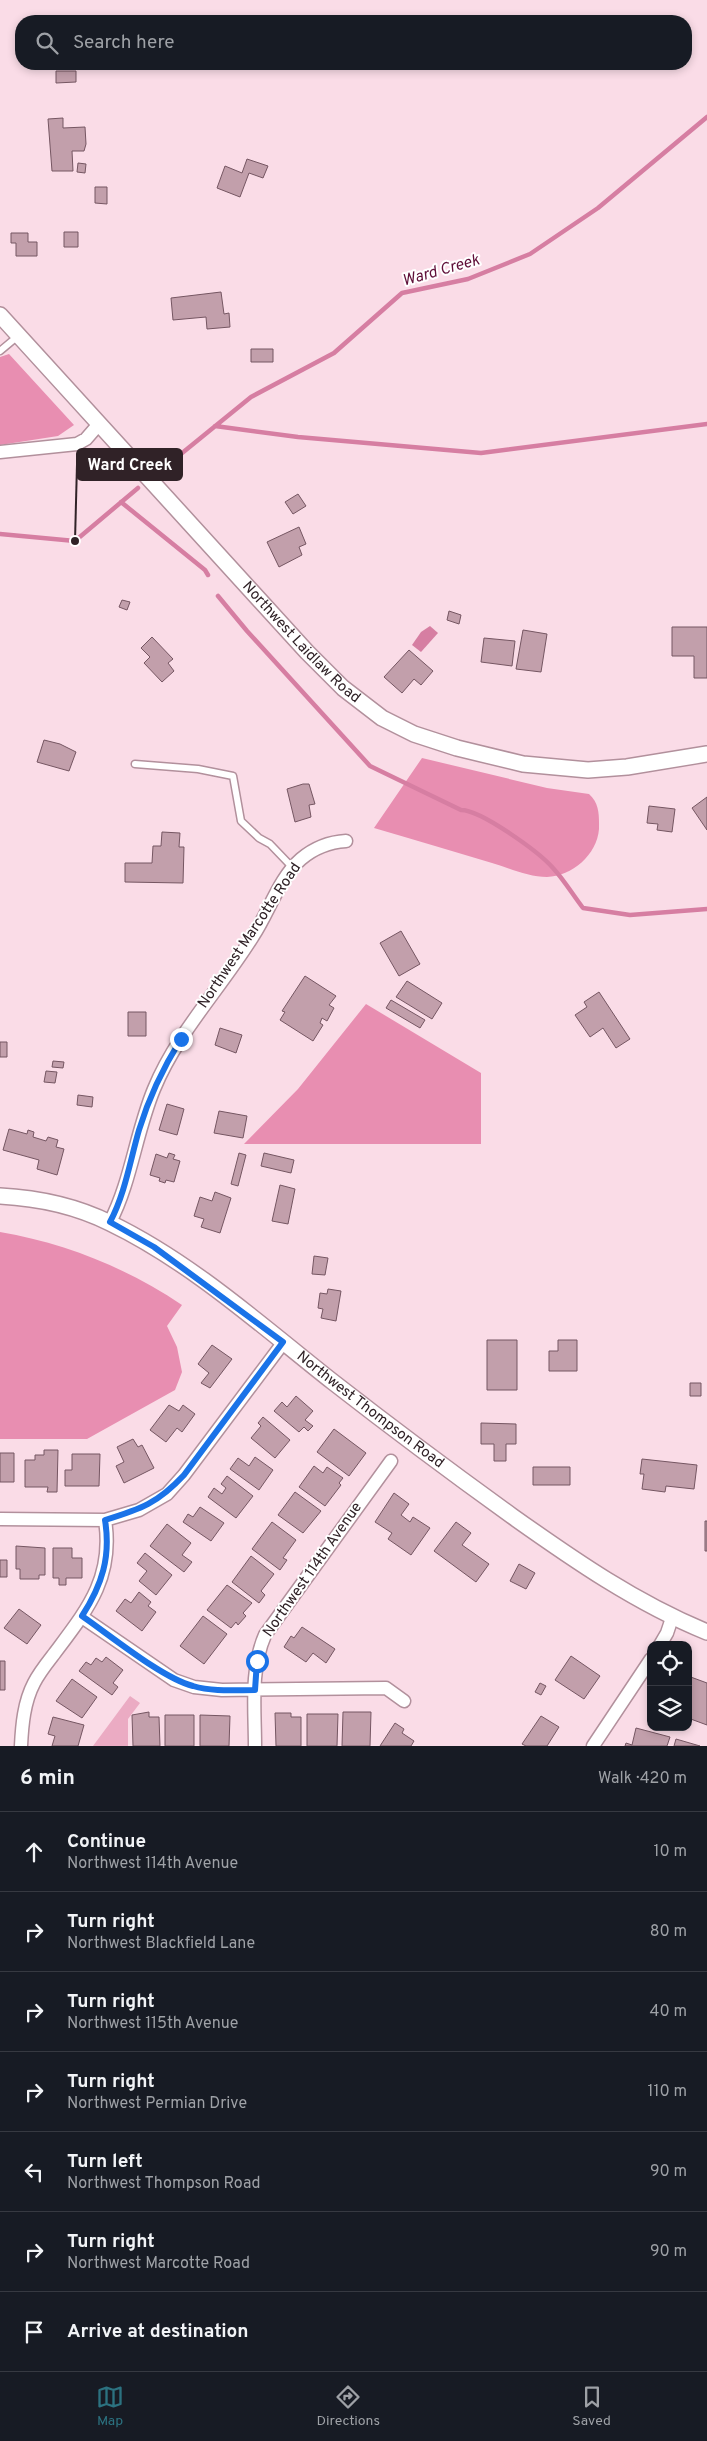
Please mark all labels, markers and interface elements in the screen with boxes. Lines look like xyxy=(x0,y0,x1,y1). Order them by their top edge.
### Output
search box xyxy=(15,15,692,70)
icon: search xyxy=(33,29,61,57)
text: Search here xyxy=(73,31,175,55)
water label: Ward Creek xyxy=(400,250,483,292)
callout: Ward Creek xyxy=(77,449,182,480)
text: Ward Creek xyxy=(88,456,172,476)
street label: Northwest Laidlaw Road xyxy=(238,577,364,707)
street label: Northwest Marcotte Road xyxy=(194,860,306,1012)
route end xyxy=(170,1028,193,1051)
street label: Northwest Thompson Road xyxy=(293,1347,448,1473)
street label: Northwest 114th Avenue xyxy=(259,1499,367,1641)
map controls xyxy=(647,1641,692,1731)
button: locate xyxy=(647,1641,692,1686)
route start xyxy=(246,1650,269,1673)
button: layers xyxy=(647,1686,692,1731)
text: 6 min xyxy=(20,1765,75,1792)
text: Walk · 420 m xyxy=(598,1769,687,1789)
text: Continue xyxy=(67,1830,146,1854)
icon: ahead xyxy=(20,1838,48,1866)
text: 10 m xyxy=(653,1842,687,1862)
text: Northwest 114th Avenue xyxy=(67,1854,238,1874)
text: Turn right xyxy=(67,1910,155,1934)
icon: right xyxy=(20,1918,48,1946)
text: 80 m xyxy=(650,1922,687,1942)
text: Northwest Blackfield Lane xyxy=(67,1934,255,1954)
text: Turn right xyxy=(67,1990,155,2014)
icon: right xyxy=(20,1998,48,2026)
text: 40 m xyxy=(649,2002,687,2022)
text: Northwest 115th Avenue xyxy=(67,2014,238,2034)
text: Turn right xyxy=(67,2070,155,2094)
icon: right xyxy=(20,2078,48,2106)
text: 110 m xyxy=(647,2082,687,2102)
text: Northwest Permian Drive xyxy=(67,2094,247,2114)
text: Turn left xyxy=(67,2150,143,2174)
icon: left xyxy=(20,2158,48,2186)
text: 90 m xyxy=(650,2162,687,2182)
text: Northwest Thompson Road xyxy=(67,2174,261,2194)
text: Turn right xyxy=(67,2230,155,2254)
icon: right xyxy=(20,2238,48,2266)
text: 90 m xyxy=(650,2242,687,2262)
text: Northwest Marcotte Road xyxy=(67,2254,250,2274)
icon: arrive xyxy=(20,2318,48,2346)
text: Arrive at destination xyxy=(67,2320,248,2344)
tab: Map xyxy=(96,2383,124,2430)
tab: Directions xyxy=(316,2383,380,2430)
tab: Saved xyxy=(572,2383,611,2430)

